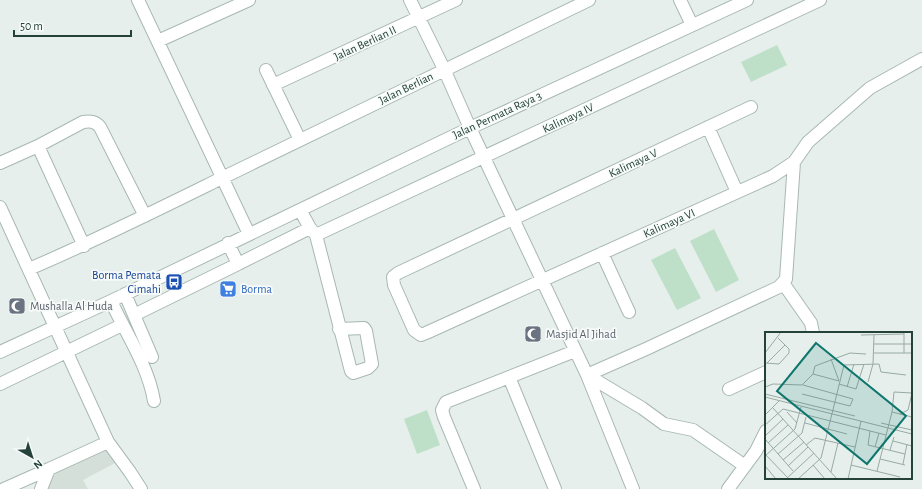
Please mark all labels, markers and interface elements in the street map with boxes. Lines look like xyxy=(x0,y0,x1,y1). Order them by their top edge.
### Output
scale bar xyxy=(14,12,131,38)
text: 50 m xyxy=(20,20,43,32)
street label: Jalan Berlian II xyxy=(332,23,398,63)
street label: Jalan Berlian xyxy=(377,70,435,106)
street label: Jalan Permata Raya 3 xyxy=(451,89,544,142)
street label: Kalimaya IV xyxy=(540,101,596,136)
street label: Kalimaya V xyxy=(607,146,660,180)
street label: Kalimaya VI xyxy=(641,206,697,241)
place label: Borma Pemata Cimahi xyxy=(92,269,161,295)
bus stop icon: Borma Pemata Cimahi xyxy=(164,272,184,292)
supermarket icon: Borma xyxy=(218,279,238,299)
place label: Borma xyxy=(241,283,273,295)
mosque icon: Mushalla Al Huda xyxy=(7,296,27,316)
place label: Mushalla Al Huda xyxy=(30,300,113,312)
mosque icon: Masjid Al Jihad xyxy=(523,324,543,344)
place label: Masjid Al Jihad xyxy=(546,328,616,341)
inset map xyxy=(765,332,912,479)
north arrow xyxy=(12,437,52,477)
text: N xyxy=(32,458,44,471)

